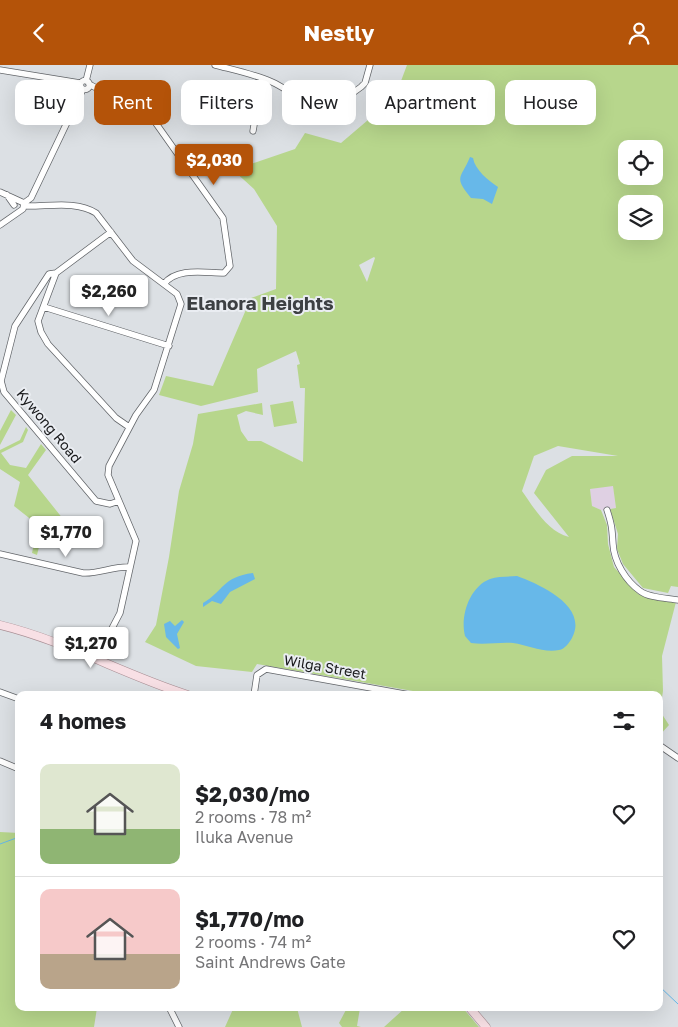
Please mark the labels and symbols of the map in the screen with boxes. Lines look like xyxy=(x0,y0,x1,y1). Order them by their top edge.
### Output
pin: $2,030 xyxy=(173,143,255,186)
pin: $2,260 xyxy=(68,275,150,317)
district label: Elanora Heights xyxy=(186,291,334,314)
street label: Kywong Road xyxy=(13,385,85,466)
pin: $1,770 xyxy=(25,515,107,558)
pin: $1,270 xyxy=(50,627,132,669)
street label: Wilga Street xyxy=(283,651,367,682)

